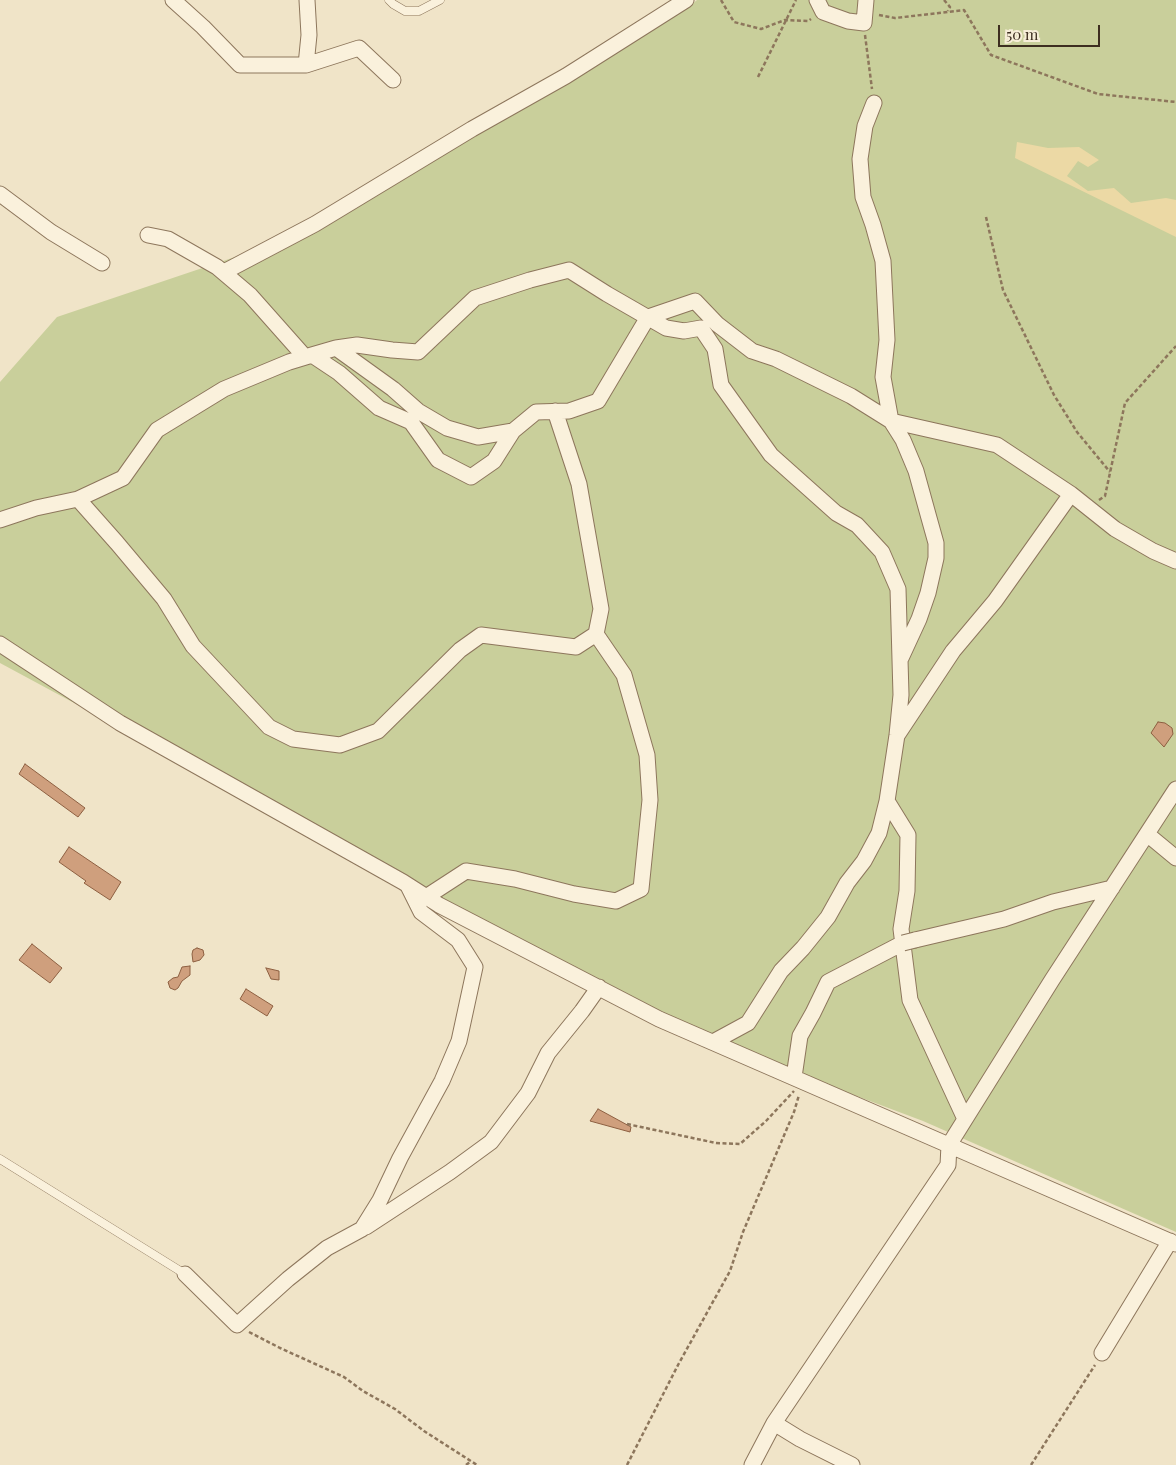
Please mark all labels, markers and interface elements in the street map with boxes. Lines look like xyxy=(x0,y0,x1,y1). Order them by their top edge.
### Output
scale bar xyxy=(1001,15,1104,47)
text: 50 m xyxy=(1006,24,1038,44)

